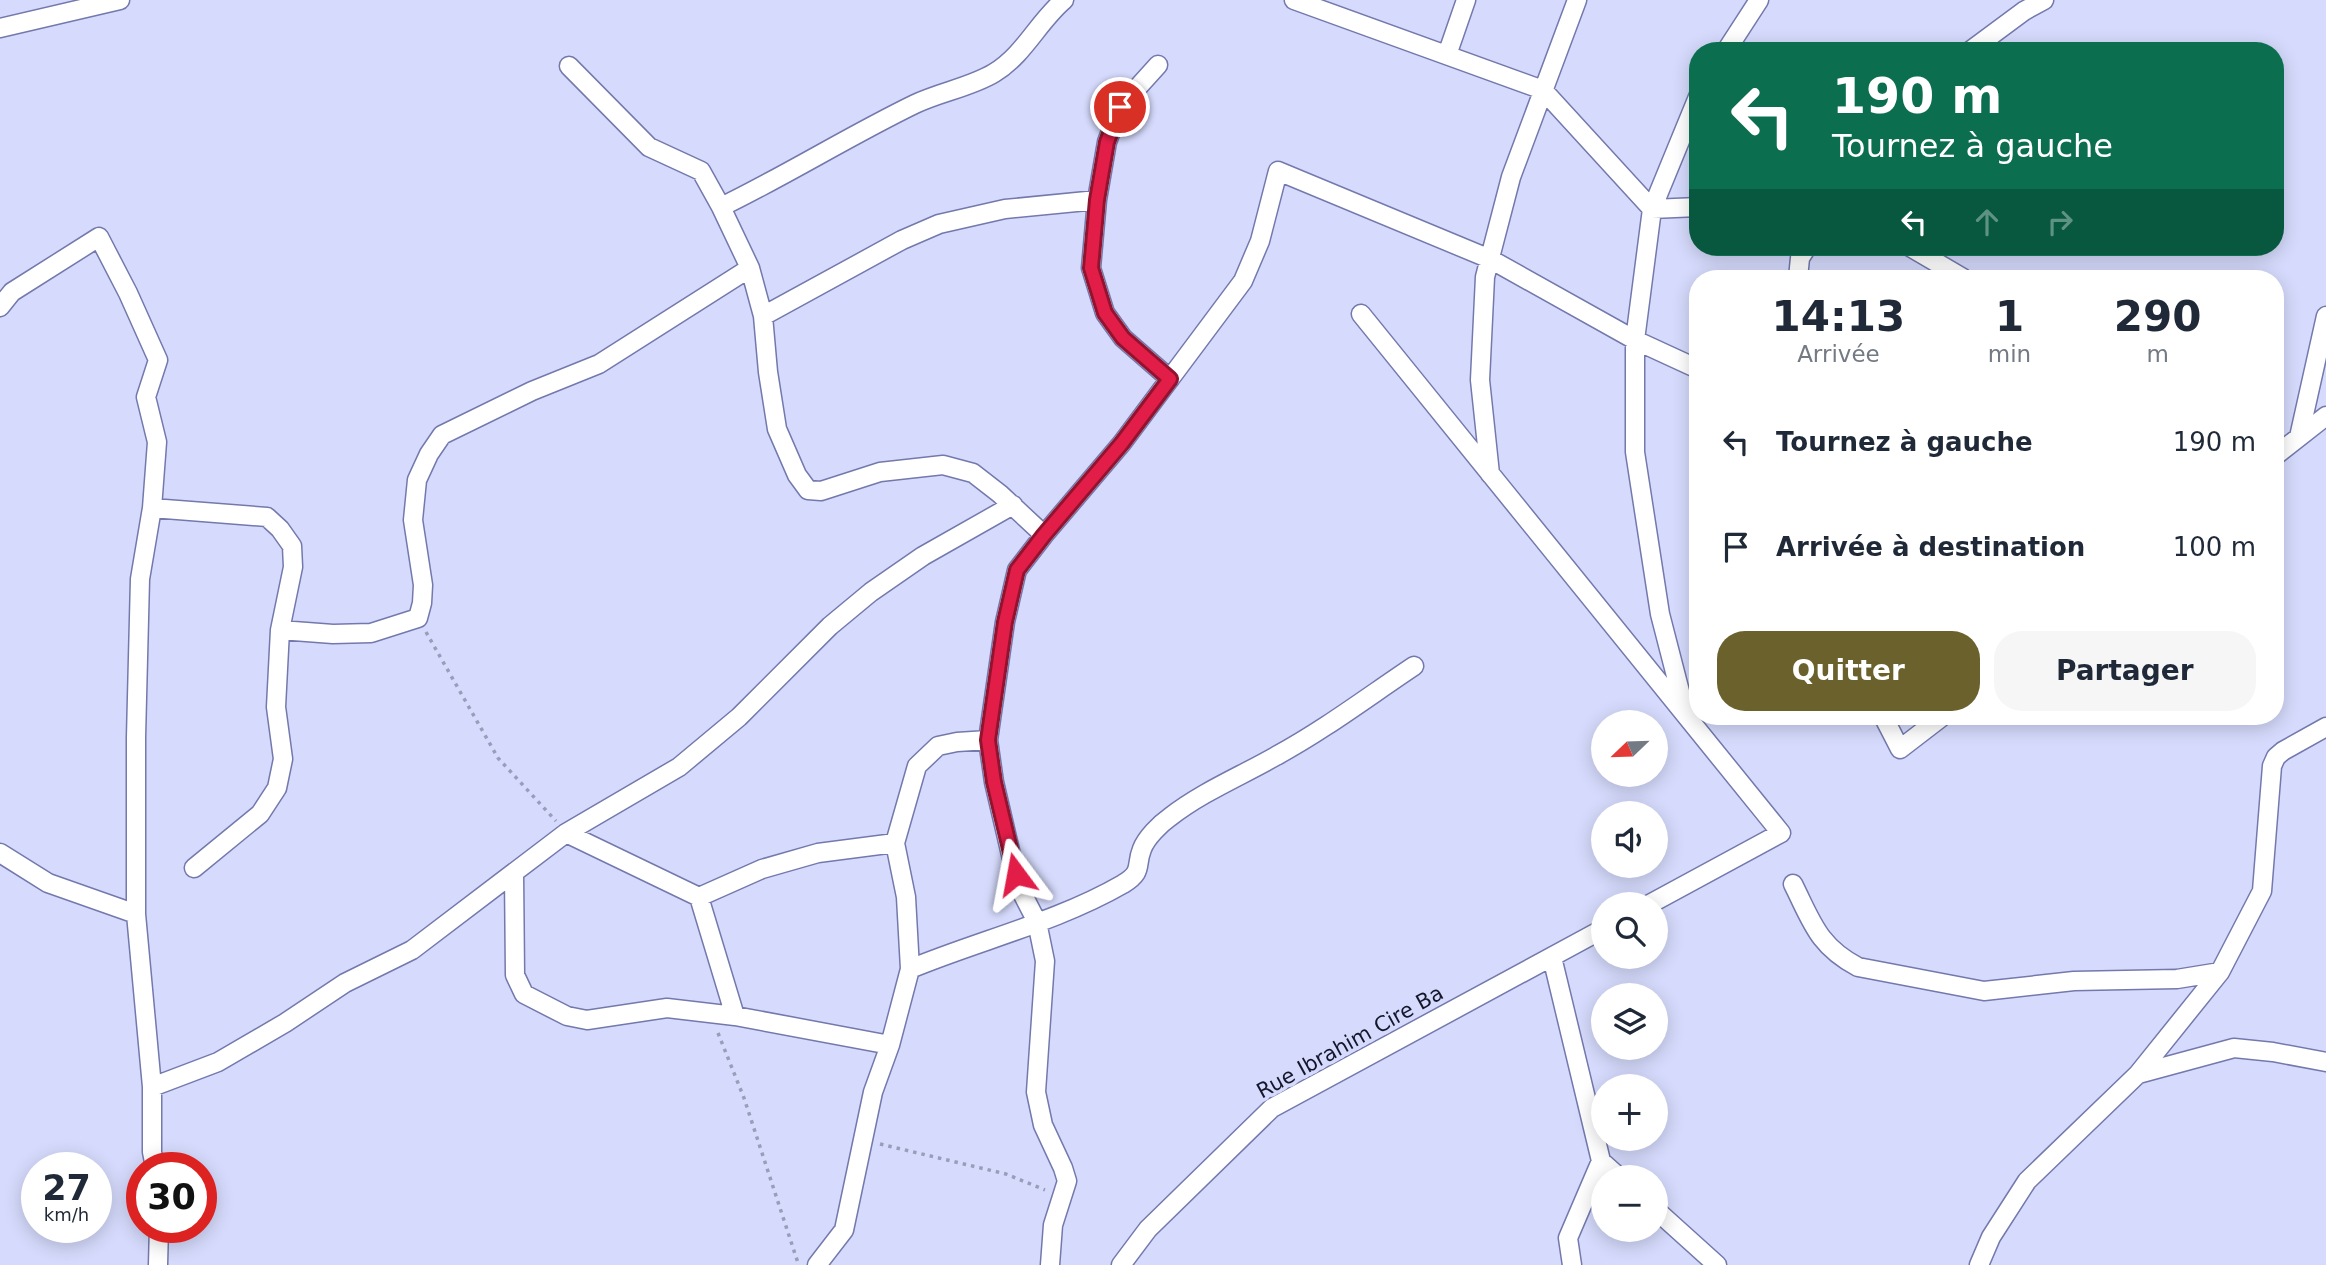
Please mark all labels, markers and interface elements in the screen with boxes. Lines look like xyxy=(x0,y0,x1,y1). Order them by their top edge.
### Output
text: 190 m xyxy=(1832,68,2002,125)
icon: left xyxy=(1717,70,1808,161)
pin xyxy=(1090,77,1150,137)
icon: arrive xyxy=(1101,88,1139,126)
text: Tournez à gauche xyxy=(1832,127,2113,165)
icon: left xyxy=(1895,203,1933,241)
icon: ahead xyxy=(1968,203,2006,241)
icon: right xyxy=(2041,203,2079,241)
text: 14:13 xyxy=(1772,292,1905,341)
text: 1 xyxy=(1995,292,2024,341)
text: 290 xyxy=(2114,292,2201,341)
text: Arrivée xyxy=(1797,341,1880,367)
text: min xyxy=(1988,341,2031,367)
text: m xyxy=(2146,341,2169,367)
icon: left xyxy=(1717,423,1755,461)
text: Tournez à gauche xyxy=(1776,427,2033,457)
text: 190 m xyxy=(2173,427,2256,457)
icon: arrive xyxy=(1717,528,1755,566)
text: Arrivée à destination xyxy=(1776,532,2085,562)
text: 100 m xyxy=(2173,532,2256,562)
button: Quitter xyxy=(1717,631,1980,711)
button: Partager xyxy=(1994,631,2256,711)
north arrow xyxy=(1591,710,1668,788)
map controls xyxy=(1591,710,1668,1242)
button: sound xyxy=(1591,801,1668,878)
position arrow xyxy=(979,837,1053,911)
button: search xyxy=(1591,892,1668,969)
street label: Rue Ibrahim Cire Ba xyxy=(1253,981,1447,1103)
button: layers xyxy=(1591,983,1668,1060)
button: + xyxy=(1591,1074,1668,1151)
speed limit sign: 30 xyxy=(126,1152,217,1243)
button: − xyxy=(1591,1165,1668,1242)
text: 27 xyxy=(42,1168,91,1208)
text: km/h xyxy=(44,1204,89,1225)

